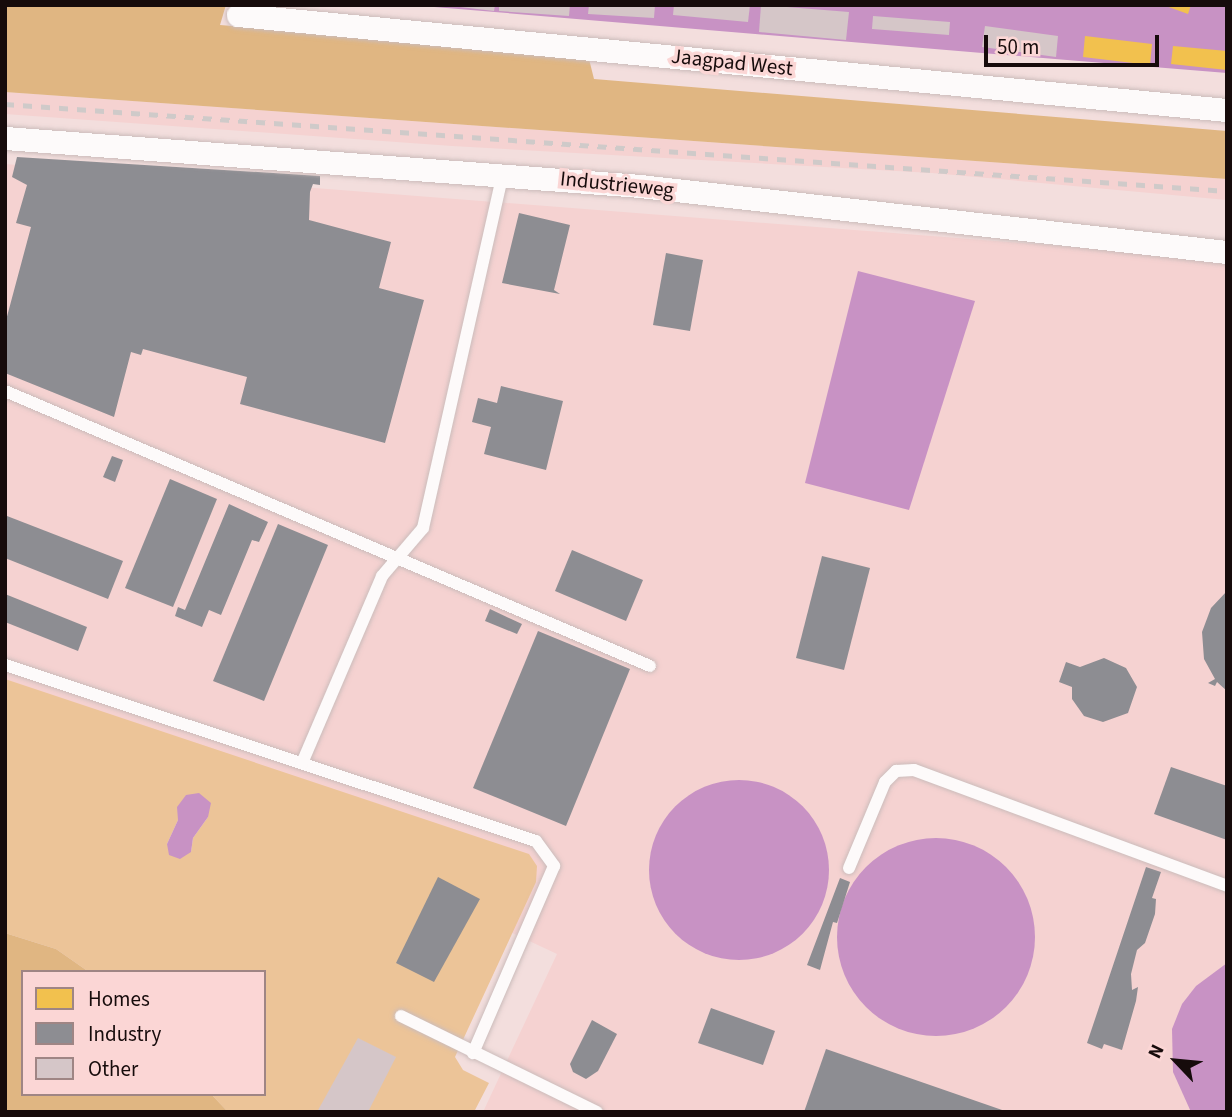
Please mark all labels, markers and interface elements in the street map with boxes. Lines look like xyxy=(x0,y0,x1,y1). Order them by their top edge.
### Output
scale bar xyxy=(987,21,1162,65)
text: 50 m xyxy=(997,32,1039,62)
street label: Jaagpad West xyxy=(670,43,794,81)
street label: Industrieweg xyxy=(559,165,675,203)
legend xyxy=(21,970,266,1096)
text: Homes xyxy=(88,984,150,1014)
text: Industry xyxy=(88,1019,161,1049)
north arrow xyxy=(1141,1026,1211,1096)
text: N xyxy=(1142,1040,1172,1063)
text: Other xyxy=(88,1054,138,1084)

